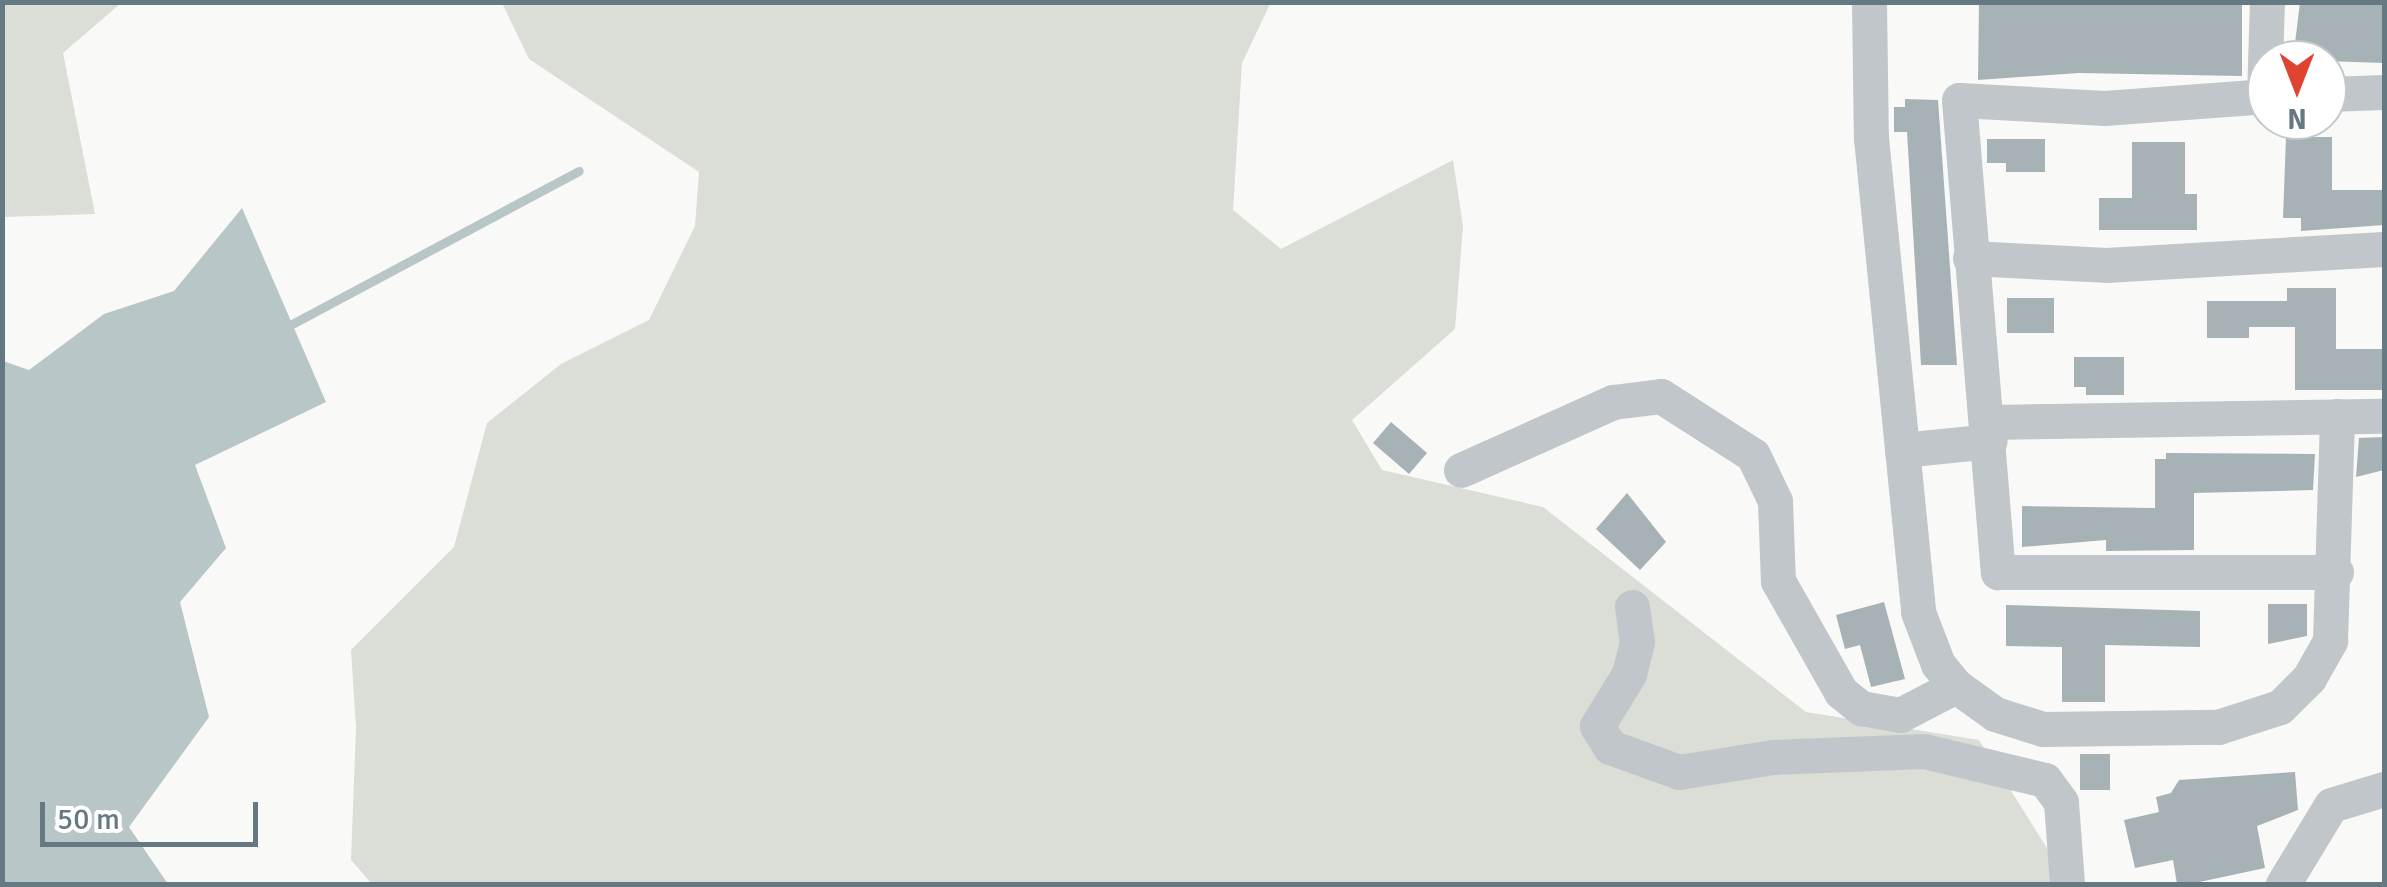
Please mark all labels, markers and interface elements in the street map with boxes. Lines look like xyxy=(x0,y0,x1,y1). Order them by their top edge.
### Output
north arrow xyxy=(2247,40,2347,140)
text: N xyxy=(2287,101,2307,135)
scale bar xyxy=(45,782,262,844)
text: 50 m xyxy=(57,801,120,838)

